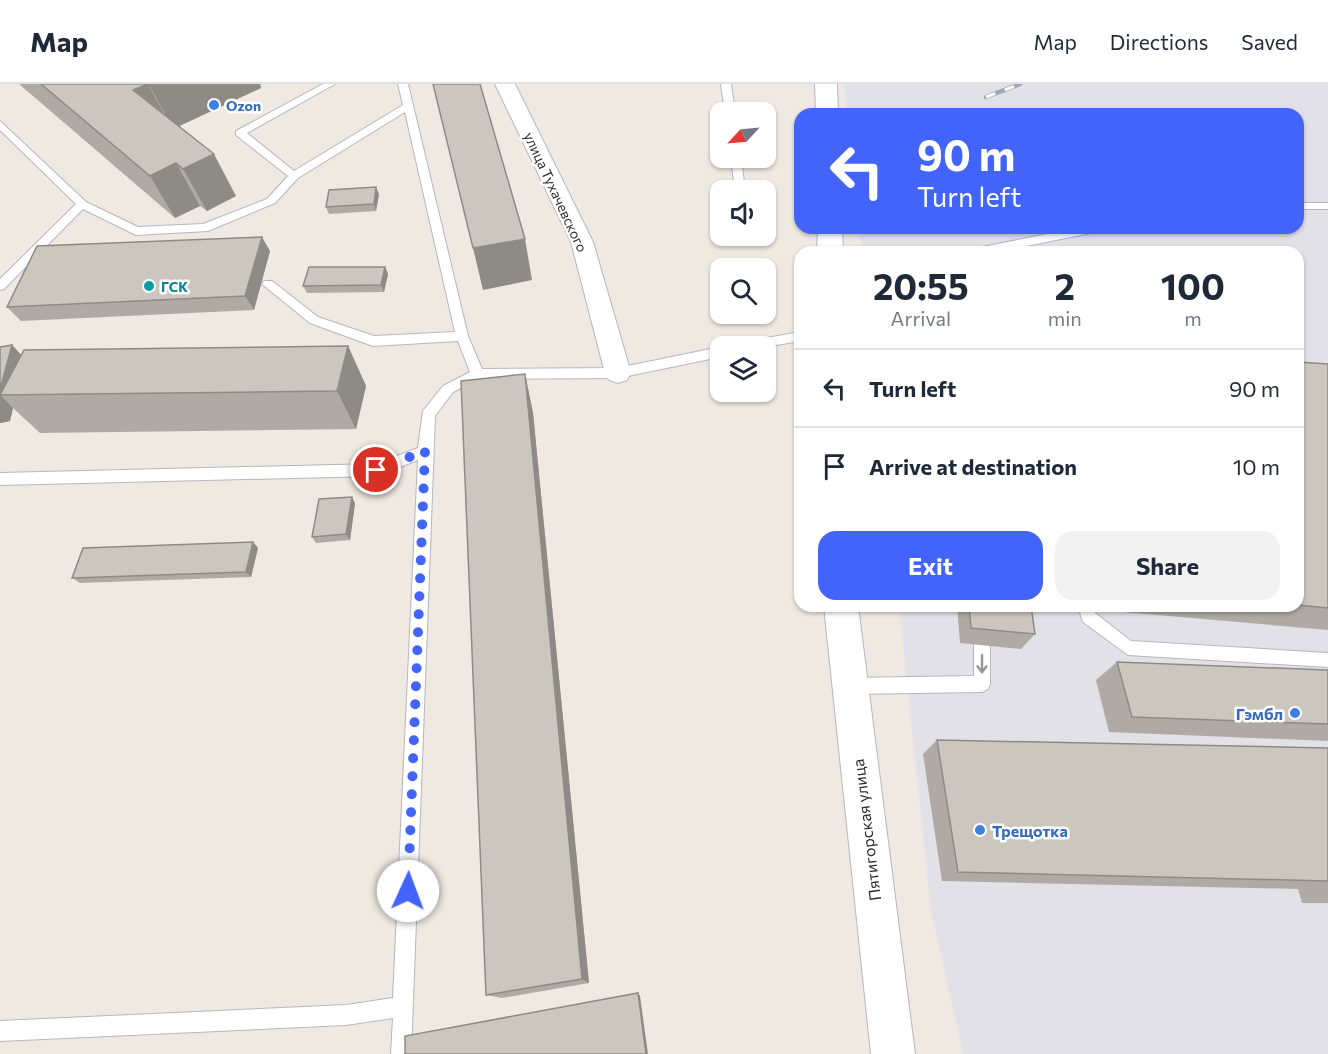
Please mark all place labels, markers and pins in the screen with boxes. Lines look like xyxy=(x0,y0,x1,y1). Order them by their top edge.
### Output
place label: Ozon xyxy=(226,97,261,114)
marker: Ozon xyxy=(207,98,221,112)
place label: ГСК xyxy=(161,278,188,295)
marker: ГСК xyxy=(142,279,156,293)
pin xyxy=(350,444,401,495)
place label: Гэмбл xyxy=(1236,704,1283,723)
marker: Гэмбл xyxy=(1288,706,1302,720)
place label: Трещотка xyxy=(992,821,1068,840)
marker: Трещотка xyxy=(973,823,987,837)

